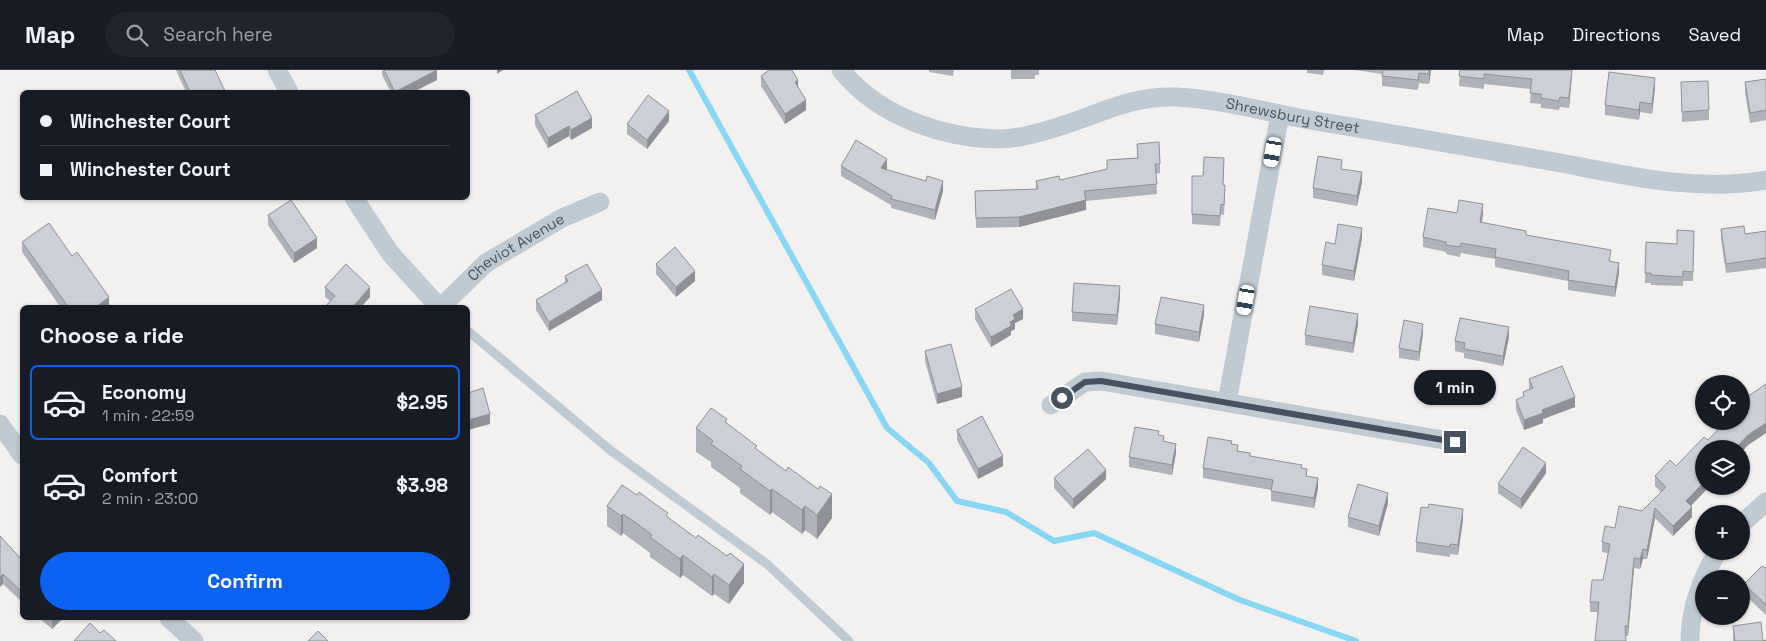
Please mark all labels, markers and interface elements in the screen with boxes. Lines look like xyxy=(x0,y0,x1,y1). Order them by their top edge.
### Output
search box xyxy=(105,12,455,57)
text: Map xyxy=(25,19,75,50)
icon: search xyxy=(123,21,151,49)
text: Search here xyxy=(163,22,273,47)
text: Map xyxy=(1507,23,1544,46)
text: Directions xyxy=(1572,23,1661,46)
text: Saved xyxy=(1689,23,1741,46)
street label: Shrewsbury Street xyxy=(1224,93,1361,137)
text: Winchester Court xyxy=(70,109,231,134)
car xyxy=(1263,136,1282,168)
text: Winchester Court xyxy=(70,157,231,182)
street label: Cheviot Avenue xyxy=(463,209,568,285)
car xyxy=(1236,284,1255,316)
text: Choose a ride xyxy=(40,321,184,349)
callout: 1 min xyxy=(1414,370,1496,404)
map controls xyxy=(1695,375,1750,625)
button: locate xyxy=(1695,375,1750,430)
text: 1 min xyxy=(1435,377,1475,398)
icon: car xyxy=(42,380,87,425)
text: Economy xyxy=(102,380,186,405)
route start xyxy=(1051,387,1073,409)
text: $2.95 xyxy=(396,390,448,415)
text: 1 min · 22:59 xyxy=(102,405,194,426)
route end xyxy=(1444,431,1466,453)
button: layers xyxy=(1695,440,1750,495)
icon: car xyxy=(42,463,87,508)
text: Comfort xyxy=(102,463,178,488)
text: $3.98 xyxy=(396,473,448,498)
text: 2 min · 23:00 xyxy=(102,488,198,509)
button: + xyxy=(1695,505,1750,560)
button: Confirm xyxy=(40,552,450,610)
button: − xyxy=(1695,570,1750,625)

